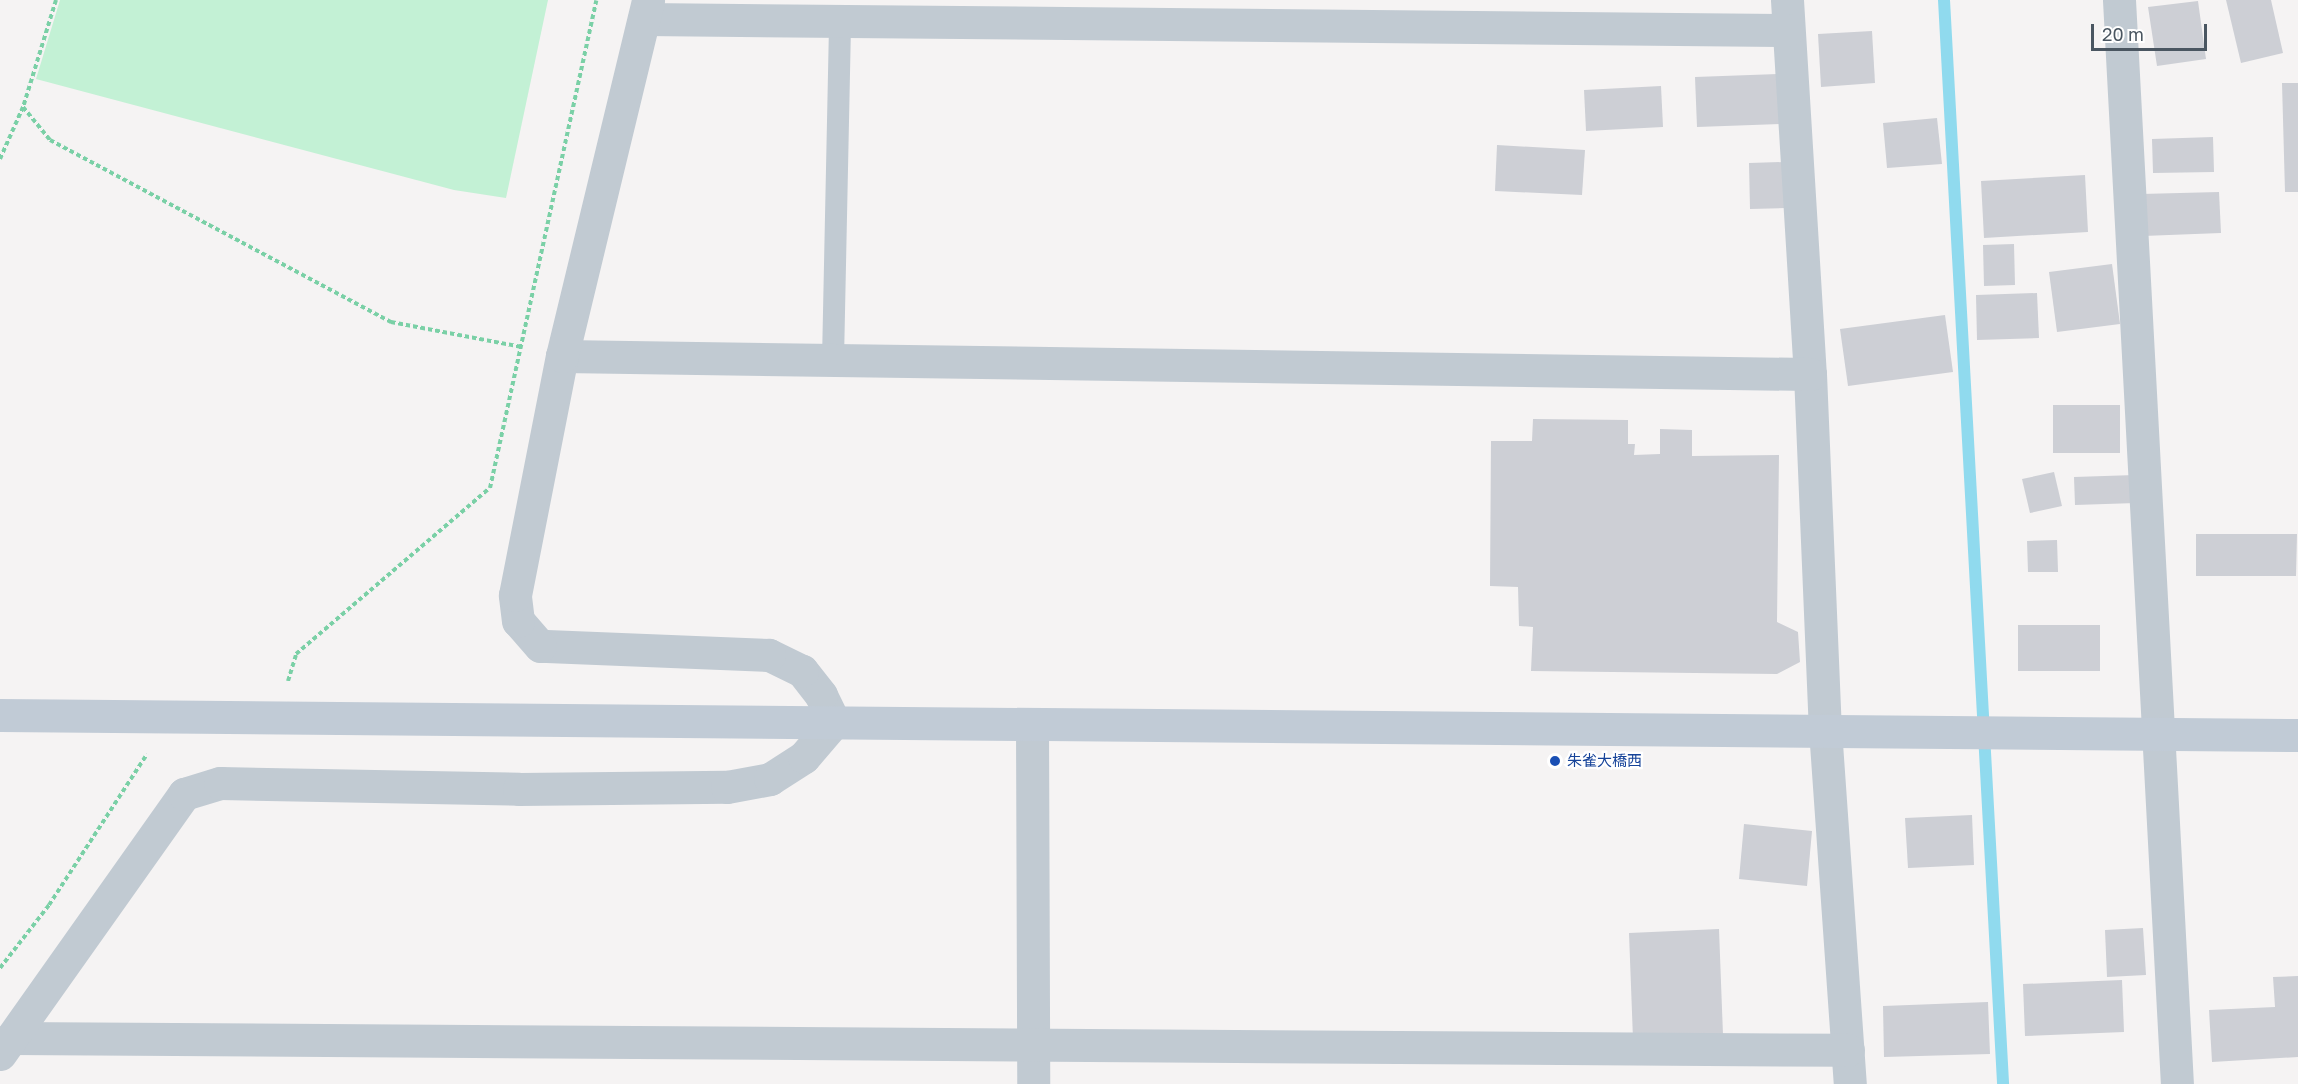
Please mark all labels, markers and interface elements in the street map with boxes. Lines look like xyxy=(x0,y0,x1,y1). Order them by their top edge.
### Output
scale bar xyxy=(2094,12,2210,50)
text: 20 m xyxy=(2102,23,2144,45)
place label: 朱雀大橋西 xyxy=(1567,752,1642,770)
marker: 朱雀大橋西 xyxy=(1548,754,1562,768)

